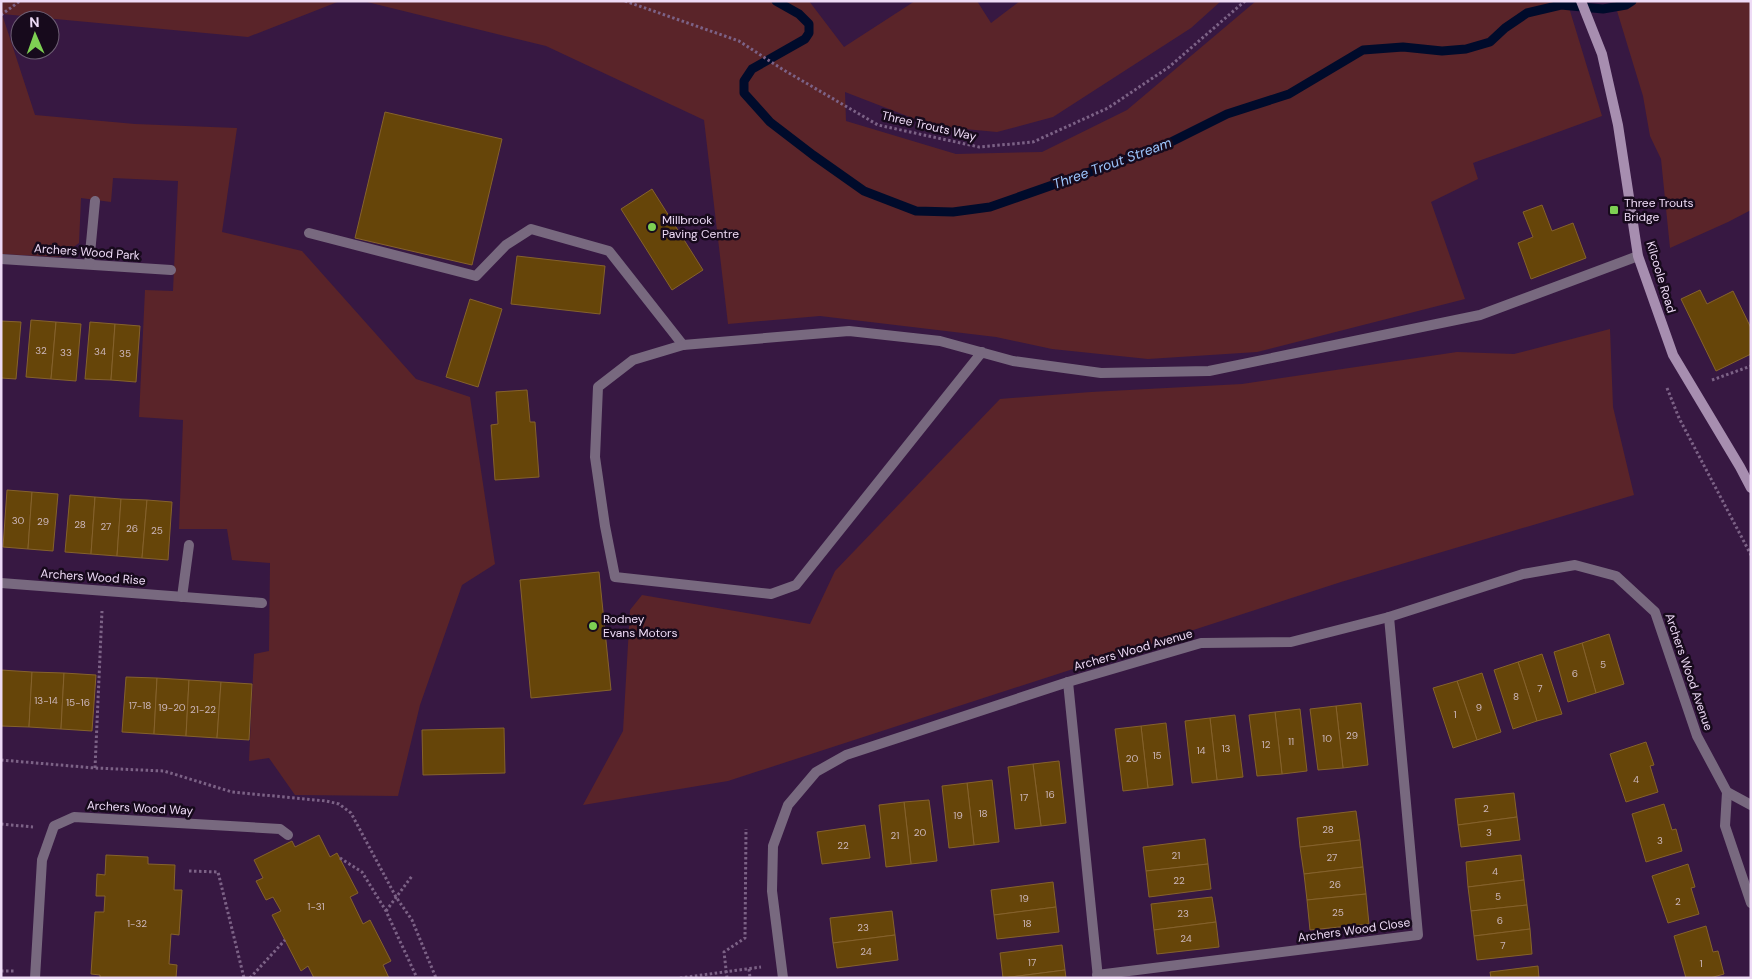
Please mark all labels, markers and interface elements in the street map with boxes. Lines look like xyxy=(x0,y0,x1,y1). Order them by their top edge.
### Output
north arrow xyxy=(10,10,60,60)
text: N xyxy=(29,13,40,31)
street label: Three Trouts Way xyxy=(880,107,978,145)
water label: Three Trout Stream xyxy=(1050,133,1174,193)
place label: Three Trouts Bridge xyxy=(1624,195,1694,225)
marker: Three Trouts Bridge xyxy=(1608,204,1620,216)
place label: Millbrook Paving Centre xyxy=(662,212,739,242)
marker: Millbrook Paving Centre xyxy=(646,221,658,233)
street label: Kilcoole Road xyxy=(1642,239,1680,315)
street label: Archers Wood Park xyxy=(34,240,140,264)
house number: 32 xyxy=(35,344,47,357)
house number: 34 xyxy=(94,345,106,358)
house number: 33 xyxy=(60,346,72,359)
house number: 35 xyxy=(119,347,131,360)
house number: 30 xyxy=(12,514,25,527)
house number: 29 xyxy=(37,515,49,528)
house number: 28 xyxy=(74,518,86,531)
house number: 27 xyxy=(101,520,111,533)
house number: 26 xyxy=(126,522,138,535)
house number: 25 xyxy=(151,524,163,537)
street label: Archers Wood Rise xyxy=(40,565,146,589)
place label: Rodney Evans Motors xyxy=(603,611,678,641)
street label: Archers Wood Avenue xyxy=(1661,611,1717,733)
marker: Rodney Evans Motors xyxy=(587,620,599,632)
street label: Archers Wood Avenue xyxy=(1072,625,1195,675)
house number: 5 xyxy=(1600,658,1606,671)
house number: 6 xyxy=(1572,667,1578,680)
house number: 7 xyxy=(1537,682,1543,695)
house number: 8 xyxy=(1513,690,1519,703)
house number: 13-14 xyxy=(34,694,58,707)
house number: 15-16 xyxy=(66,696,90,709)
house number: 17-18 xyxy=(129,699,151,712)
house number: 19-20 xyxy=(158,701,186,714)
house number: 9 xyxy=(1476,701,1482,714)
house number: 21-22 xyxy=(190,703,216,716)
house number: 1 xyxy=(1453,708,1457,721)
house number: 29 xyxy=(1346,729,1358,742)
house number: 10 xyxy=(1322,732,1332,745)
house number: 11 xyxy=(1288,735,1294,748)
house number: 12 xyxy=(1262,738,1271,751)
house number: 13 xyxy=(1221,742,1231,755)
house number: 14 xyxy=(1196,744,1206,757)
house number: 15 xyxy=(1152,749,1162,762)
house number: 20 xyxy=(1126,752,1138,765)
house number: 4 xyxy=(1633,773,1639,786)
house number: 16 xyxy=(1045,788,1055,801)
house number: 17 xyxy=(1020,791,1028,804)
street label: Archers Wood Way xyxy=(86,797,194,819)
house number: 2 xyxy=(1483,802,1489,815)
house number: 18 xyxy=(978,807,988,820)
house number: 19 xyxy=(953,809,963,822)
house number: 28 xyxy=(1322,823,1334,836)
house number: 20 xyxy=(914,826,926,839)
house number: 3 xyxy=(1486,826,1492,839)
house number: 21 xyxy=(891,829,899,842)
house number: 3 xyxy=(1657,834,1663,847)
house number: 22 xyxy=(837,839,849,852)
house number: 21 xyxy=(1172,849,1180,862)
house number: 27 xyxy=(1327,851,1337,864)
house number: 4 xyxy=(1492,865,1498,878)
house number: 22 xyxy=(1173,874,1185,887)
house number: 26 xyxy=(1329,878,1341,891)
house number: 5 xyxy=(1495,890,1501,903)
house number: 19 xyxy=(1019,892,1029,905)
house number: 2 xyxy=(1675,895,1681,908)
house number: 1-31 xyxy=(307,900,325,913)
house number: 25 xyxy=(1332,906,1344,919)
house number: 23 xyxy=(1177,907,1189,920)
street label: Archers Wood Close xyxy=(1297,914,1412,946)
house number: 6 xyxy=(1497,914,1503,927)
house number: 1-32 xyxy=(127,917,147,930)
house number: 18 xyxy=(1022,917,1032,930)
house number: 23 xyxy=(857,921,869,934)
house number: 24 xyxy=(1180,932,1192,945)
house number: 7 xyxy=(1500,939,1506,952)
house number: 24 xyxy=(860,945,872,958)
house number: 17 xyxy=(1028,956,1036,969)
house number: 1 xyxy=(1699,957,1703,970)

